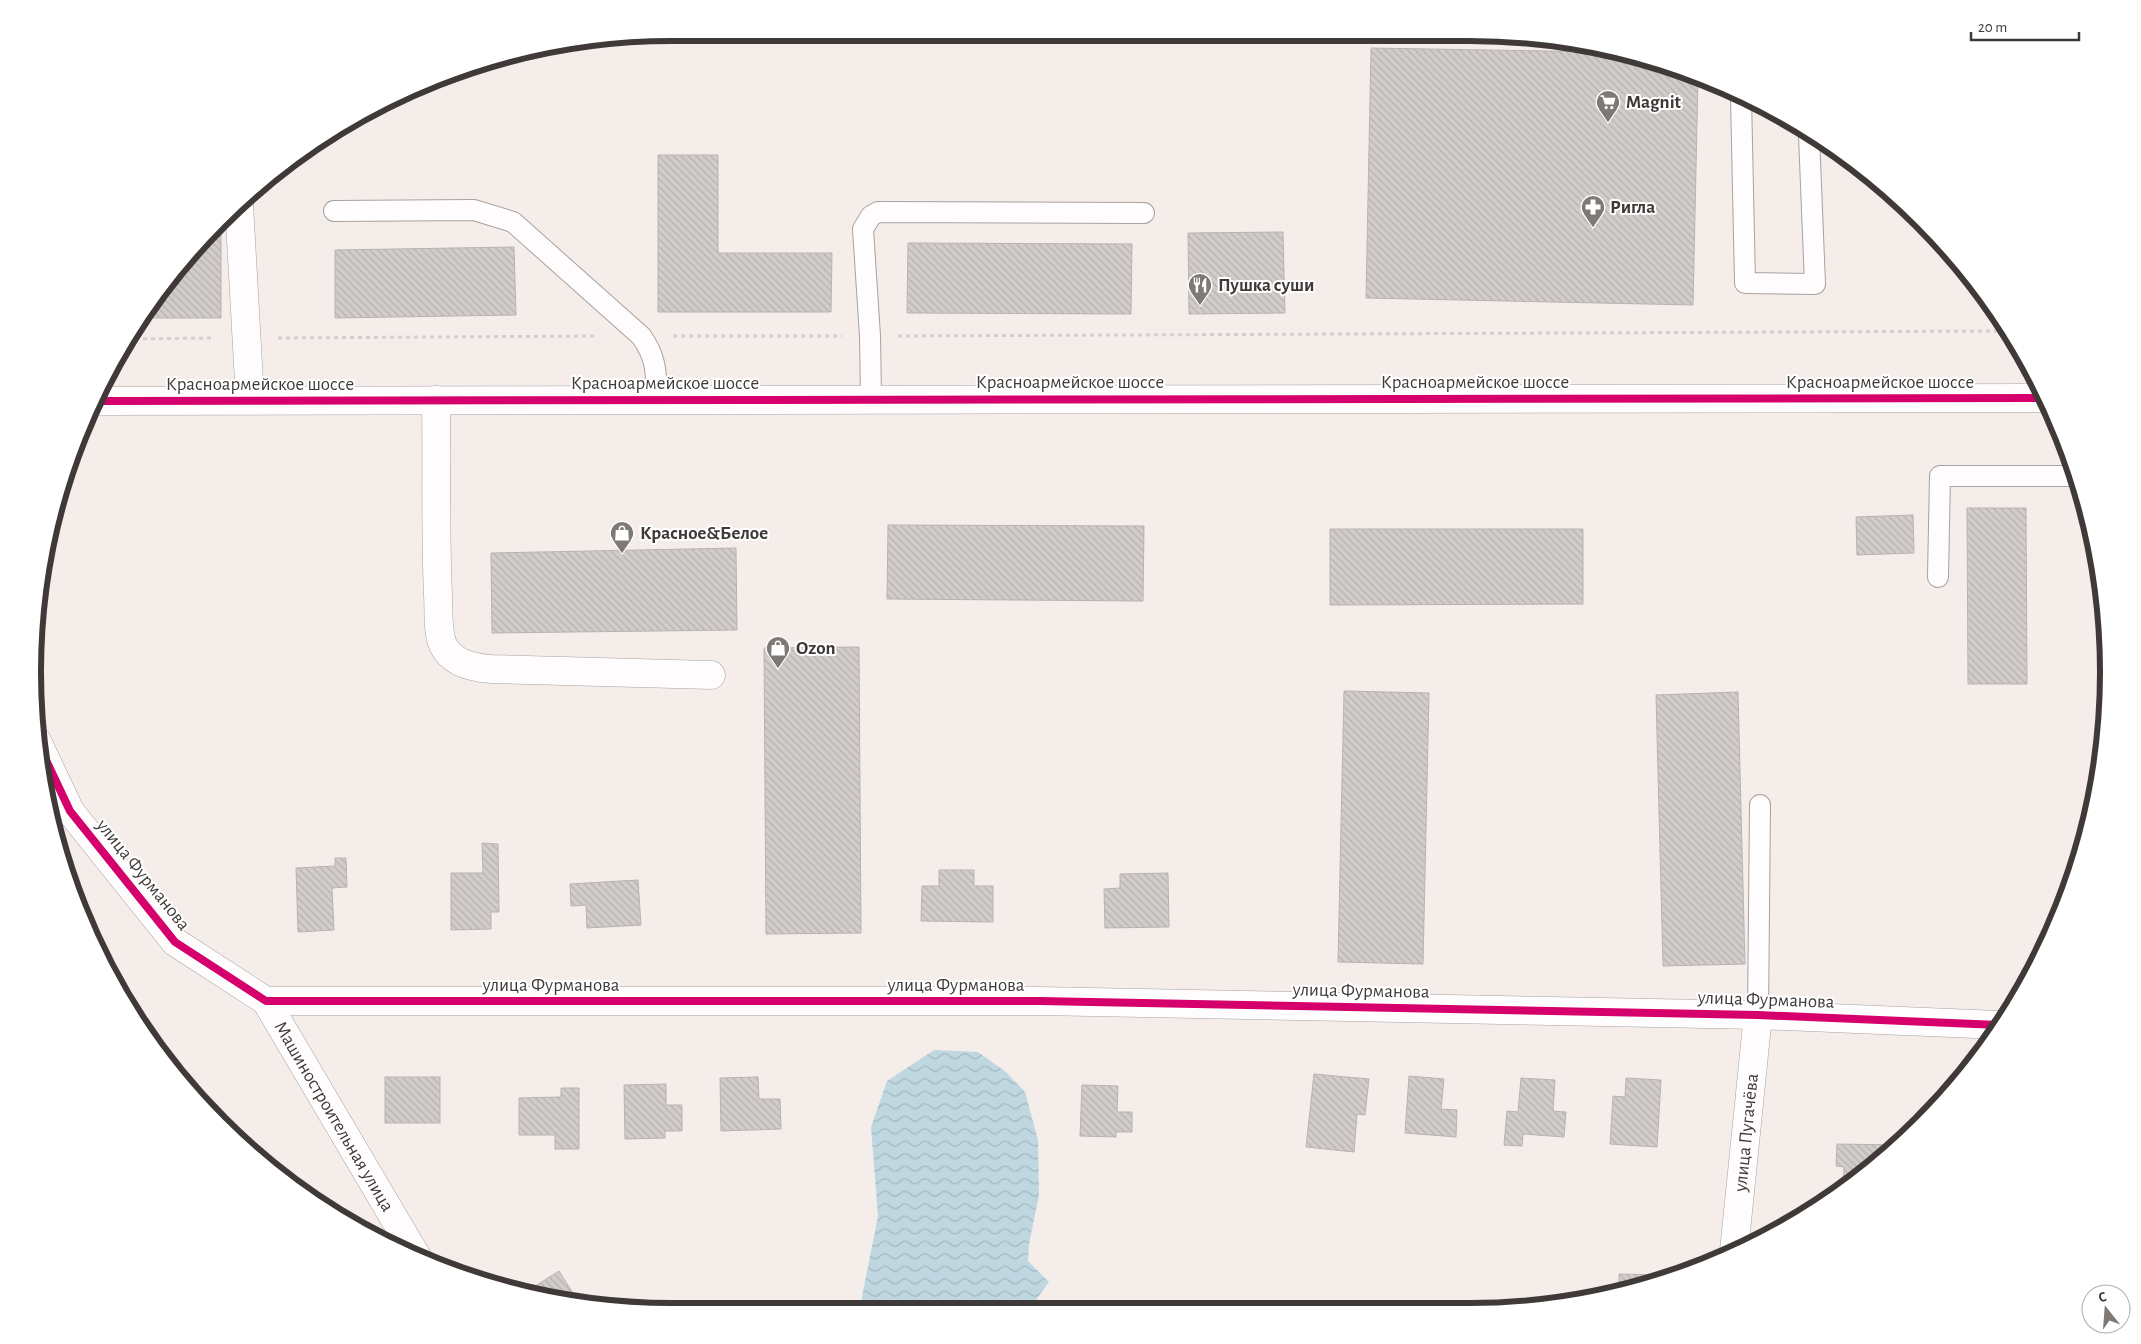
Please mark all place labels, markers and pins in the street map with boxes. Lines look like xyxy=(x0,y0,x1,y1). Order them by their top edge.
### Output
supermarket icon: Magnit xyxy=(1595,89,1621,123)
place label: Magnit xyxy=(1626,93,1682,112)
pharmacy icon: Ригла xyxy=(1580,194,1606,228)
place label: Ригла xyxy=(1610,198,1655,217)
restaurant icon: Пушка суши xyxy=(1187,272,1213,306)
place label: Пушка суши xyxy=(1218,276,1314,295)
shop icon: Красное&Белое xyxy=(609,520,635,554)
place label: Красное&Белое xyxy=(640,524,768,543)
shop icon: Ozon xyxy=(765,635,791,669)
place label: Ozon xyxy=(796,639,835,658)

